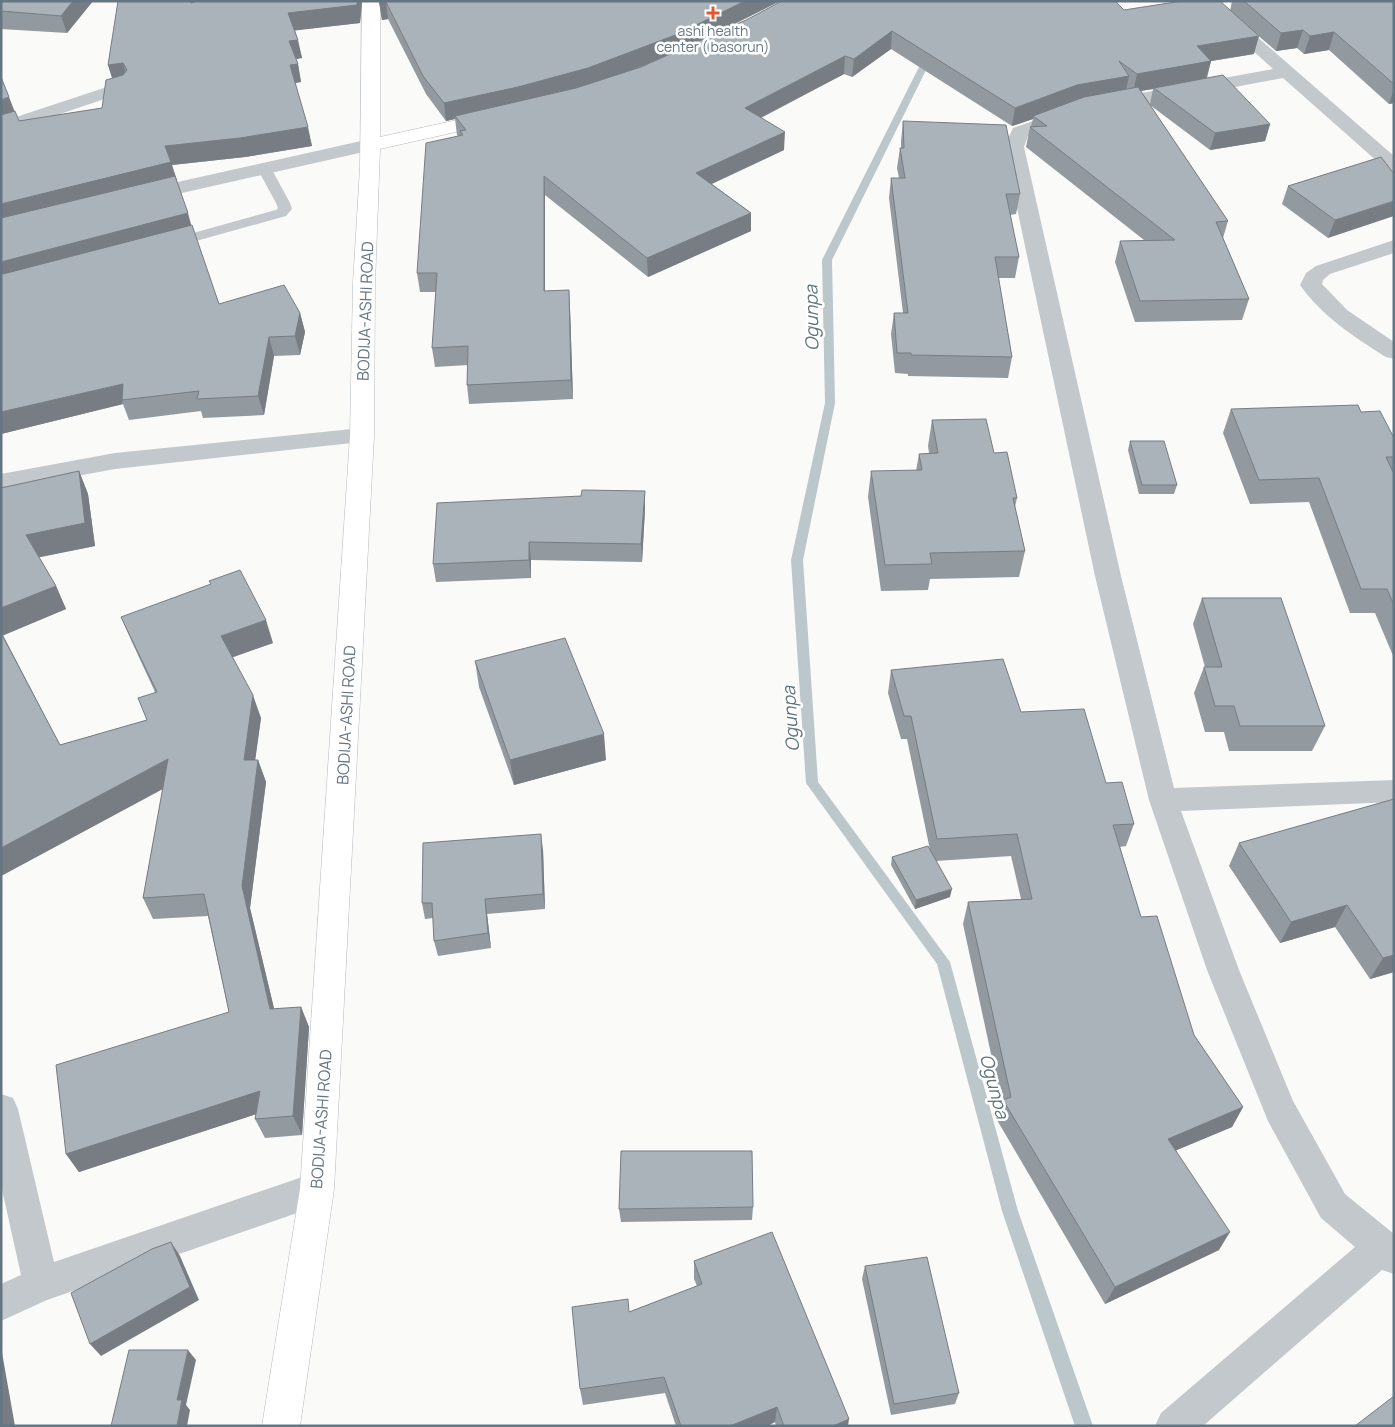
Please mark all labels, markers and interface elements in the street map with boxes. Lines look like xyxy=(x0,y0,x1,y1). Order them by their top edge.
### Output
marker: ashi health center ( basorun) xyxy=(706,6,720,20)
place label: ashi health center ( basorun) xyxy=(656,21,770,56)
street label: BODIJA-ASHI ROAD xyxy=(352,241,378,381)
water label: Ogunpa xyxy=(798,284,824,351)
street label: BODIJA-ASHI ROAD xyxy=(331,644,361,785)
water label: Ogunpa xyxy=(776,684,804,753)
street label: BODIJA-ASHI ROAD xyxy=(305,1048,337,1189)
water label: Ogunpa xyxy=(975,1051,1015,1122)

